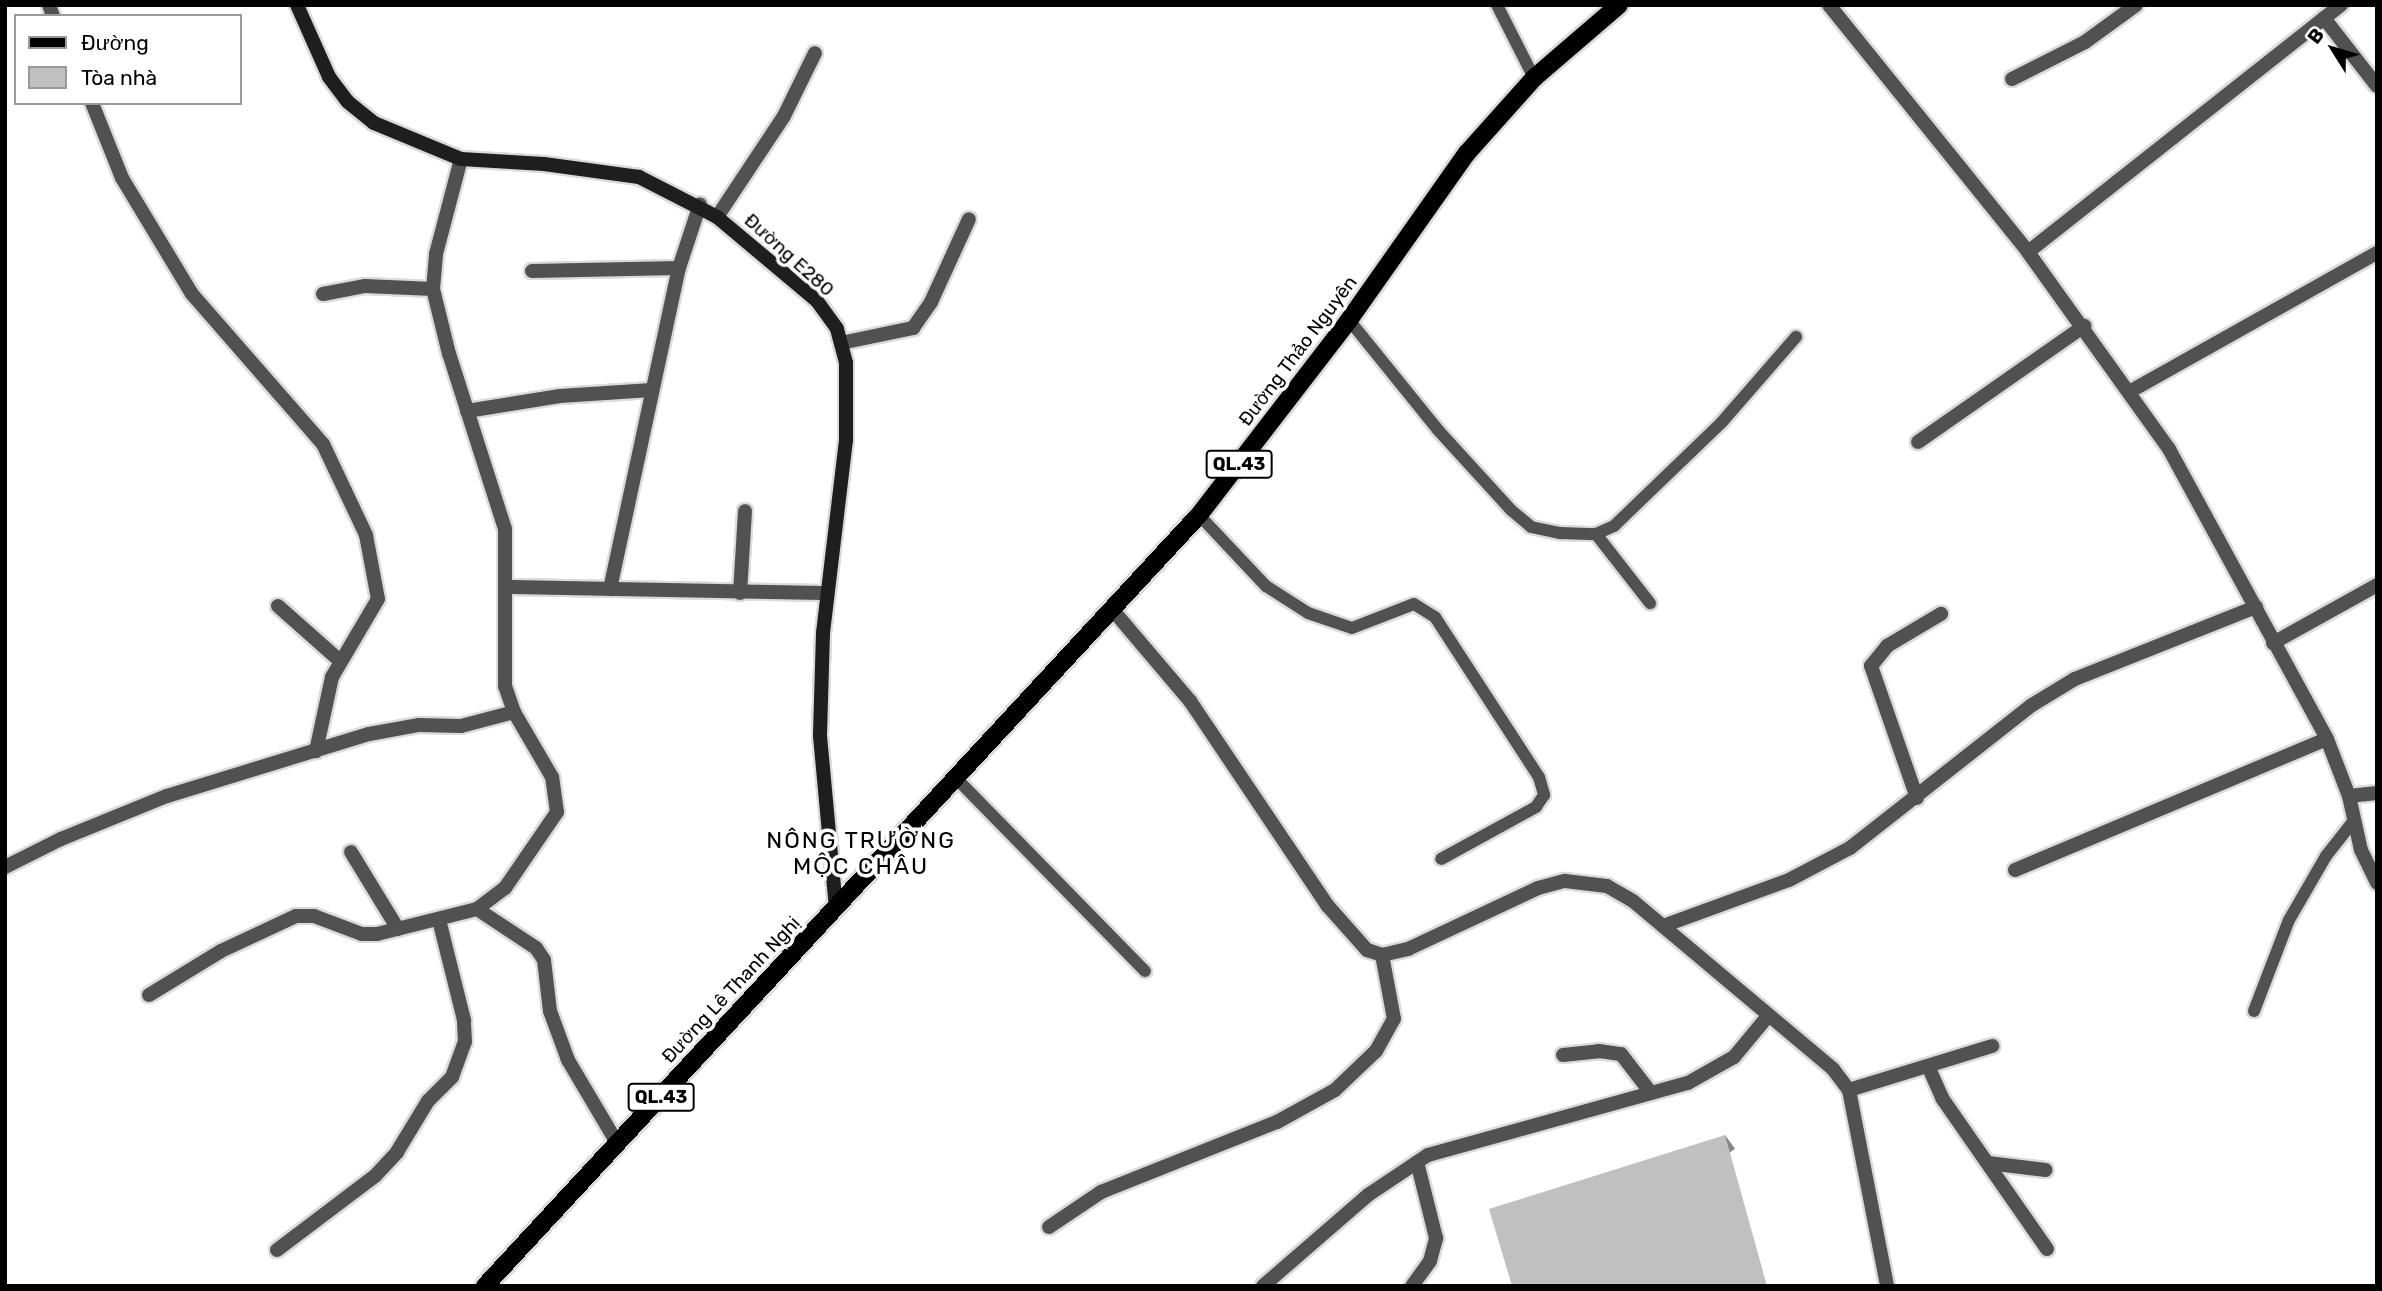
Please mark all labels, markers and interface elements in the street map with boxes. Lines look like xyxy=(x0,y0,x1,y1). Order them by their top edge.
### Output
legend xyxy=(14,14,242,105)
north arrow xyxy=(2298,14,2368,84)
text: B xyxy=(2303,24,2329,48)
text: Đường xyxy=(81,30,149,55)
text: Tòa nhà xyxy=(81,65,157,90)
street label: Đường E280 xyxy=(739,209,839,301)
street label: Đường Thảo Nguyên xyxy=(1234,271,1362,431)
road number: QL.43 xyxy=(1204,450,1274,478)
district label: NÔNG TRƯỜNG MỘC CHÂU xyxy=(767,826,955,880)
street label: Đường Lê Thanh Nghị xyxy=(657,912,805,1068)
road number: QL.43 xyxy=(626,1082,696,1112)

